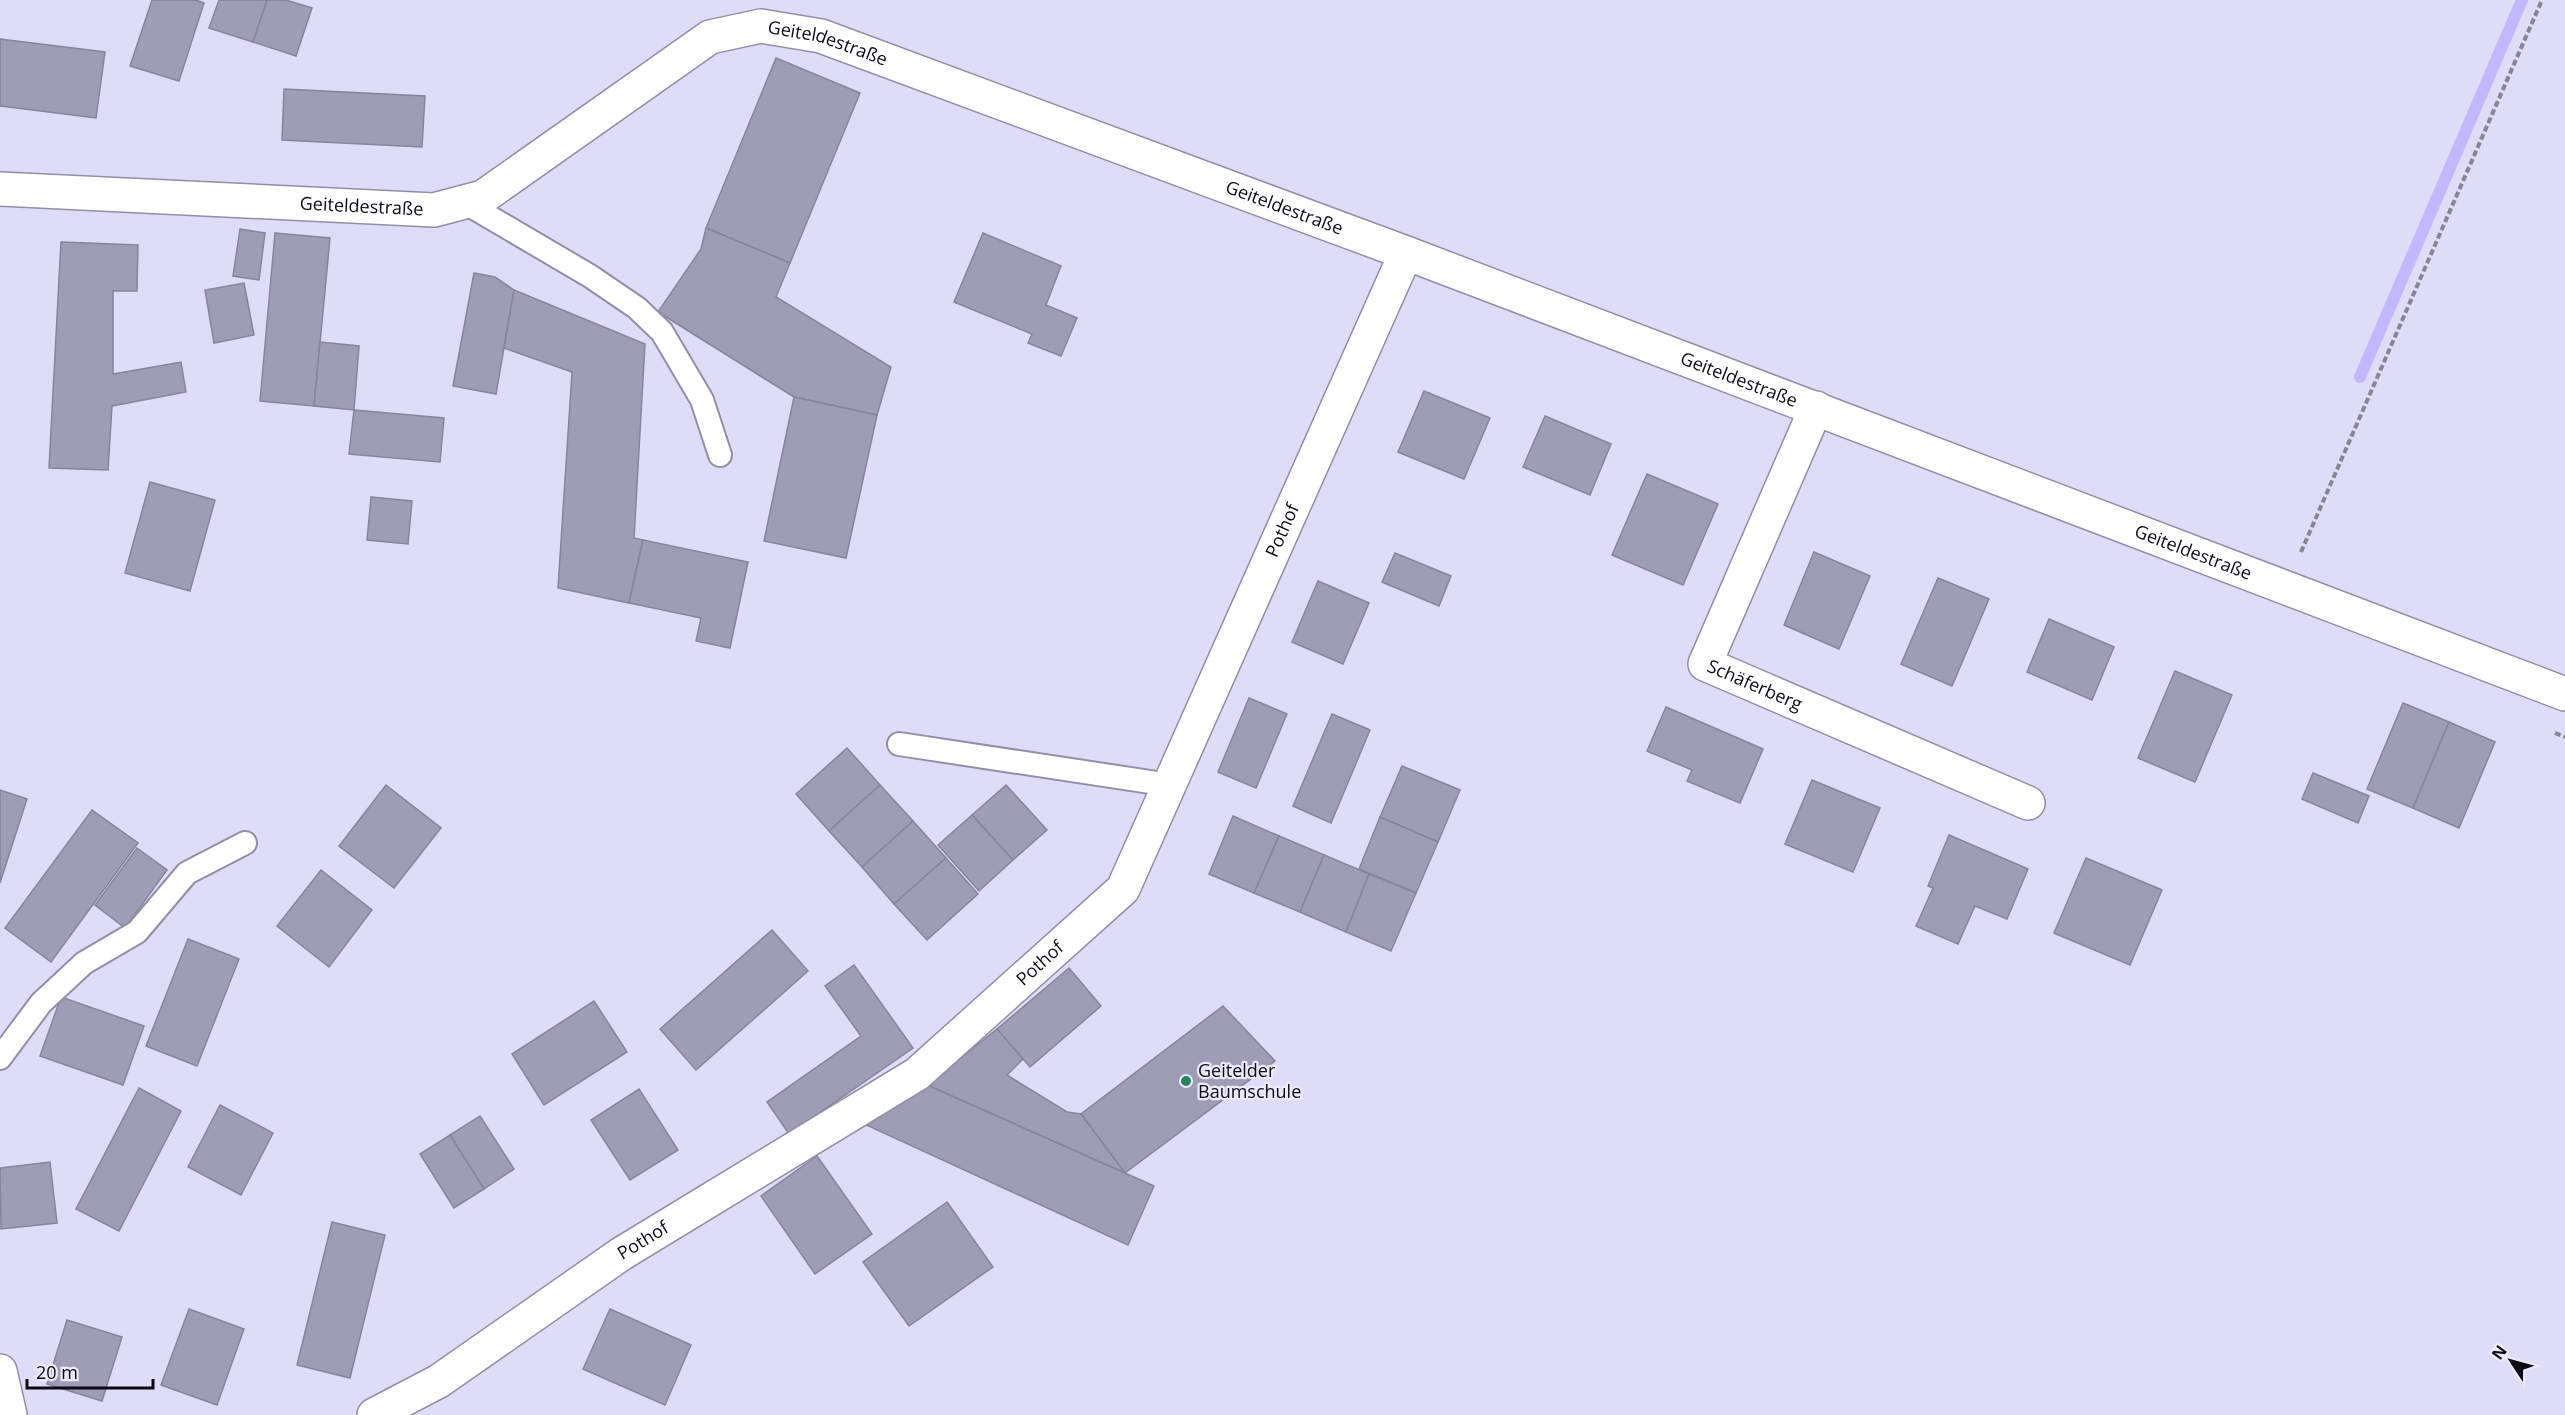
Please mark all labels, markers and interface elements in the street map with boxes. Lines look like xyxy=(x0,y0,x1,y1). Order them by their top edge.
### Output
street label: Geiteldestraße xyxy=(766,14,891,71)
street label: Geiteldestraße xyxy=(1222,174,1347,240)
street label: Geiteldestraße xyxy=(299,191,424,220)
street label: Geiteldestraße xyxy=(1677,346,1801,412)
street label: Pothof xyxy=(1259,499,1304,561)
street label: Geiteldestraße xyxy=(2131,518,2255,585)
street label: Schäferberg xyxy=(1704,653,1806,716)
street label: Pothof xyxy=(1010,935,1069,990)
place label: Geitelder Baumschule xyxy=(1198,1058,1301,1103)
marker: Geitelder Baumschule xyxy=(1179,1074,1193,1088)
street label: Pothof xyxy=(612,1214,673,1265)
north arrow xyxy=(2481,1331,2541,1391)
text: N xyxy=(2486,1340,2512,1364)
scale bar xyxy=(27,1352,153,1390)
text: 20 m xyxy=(36,1360,78,1384)

